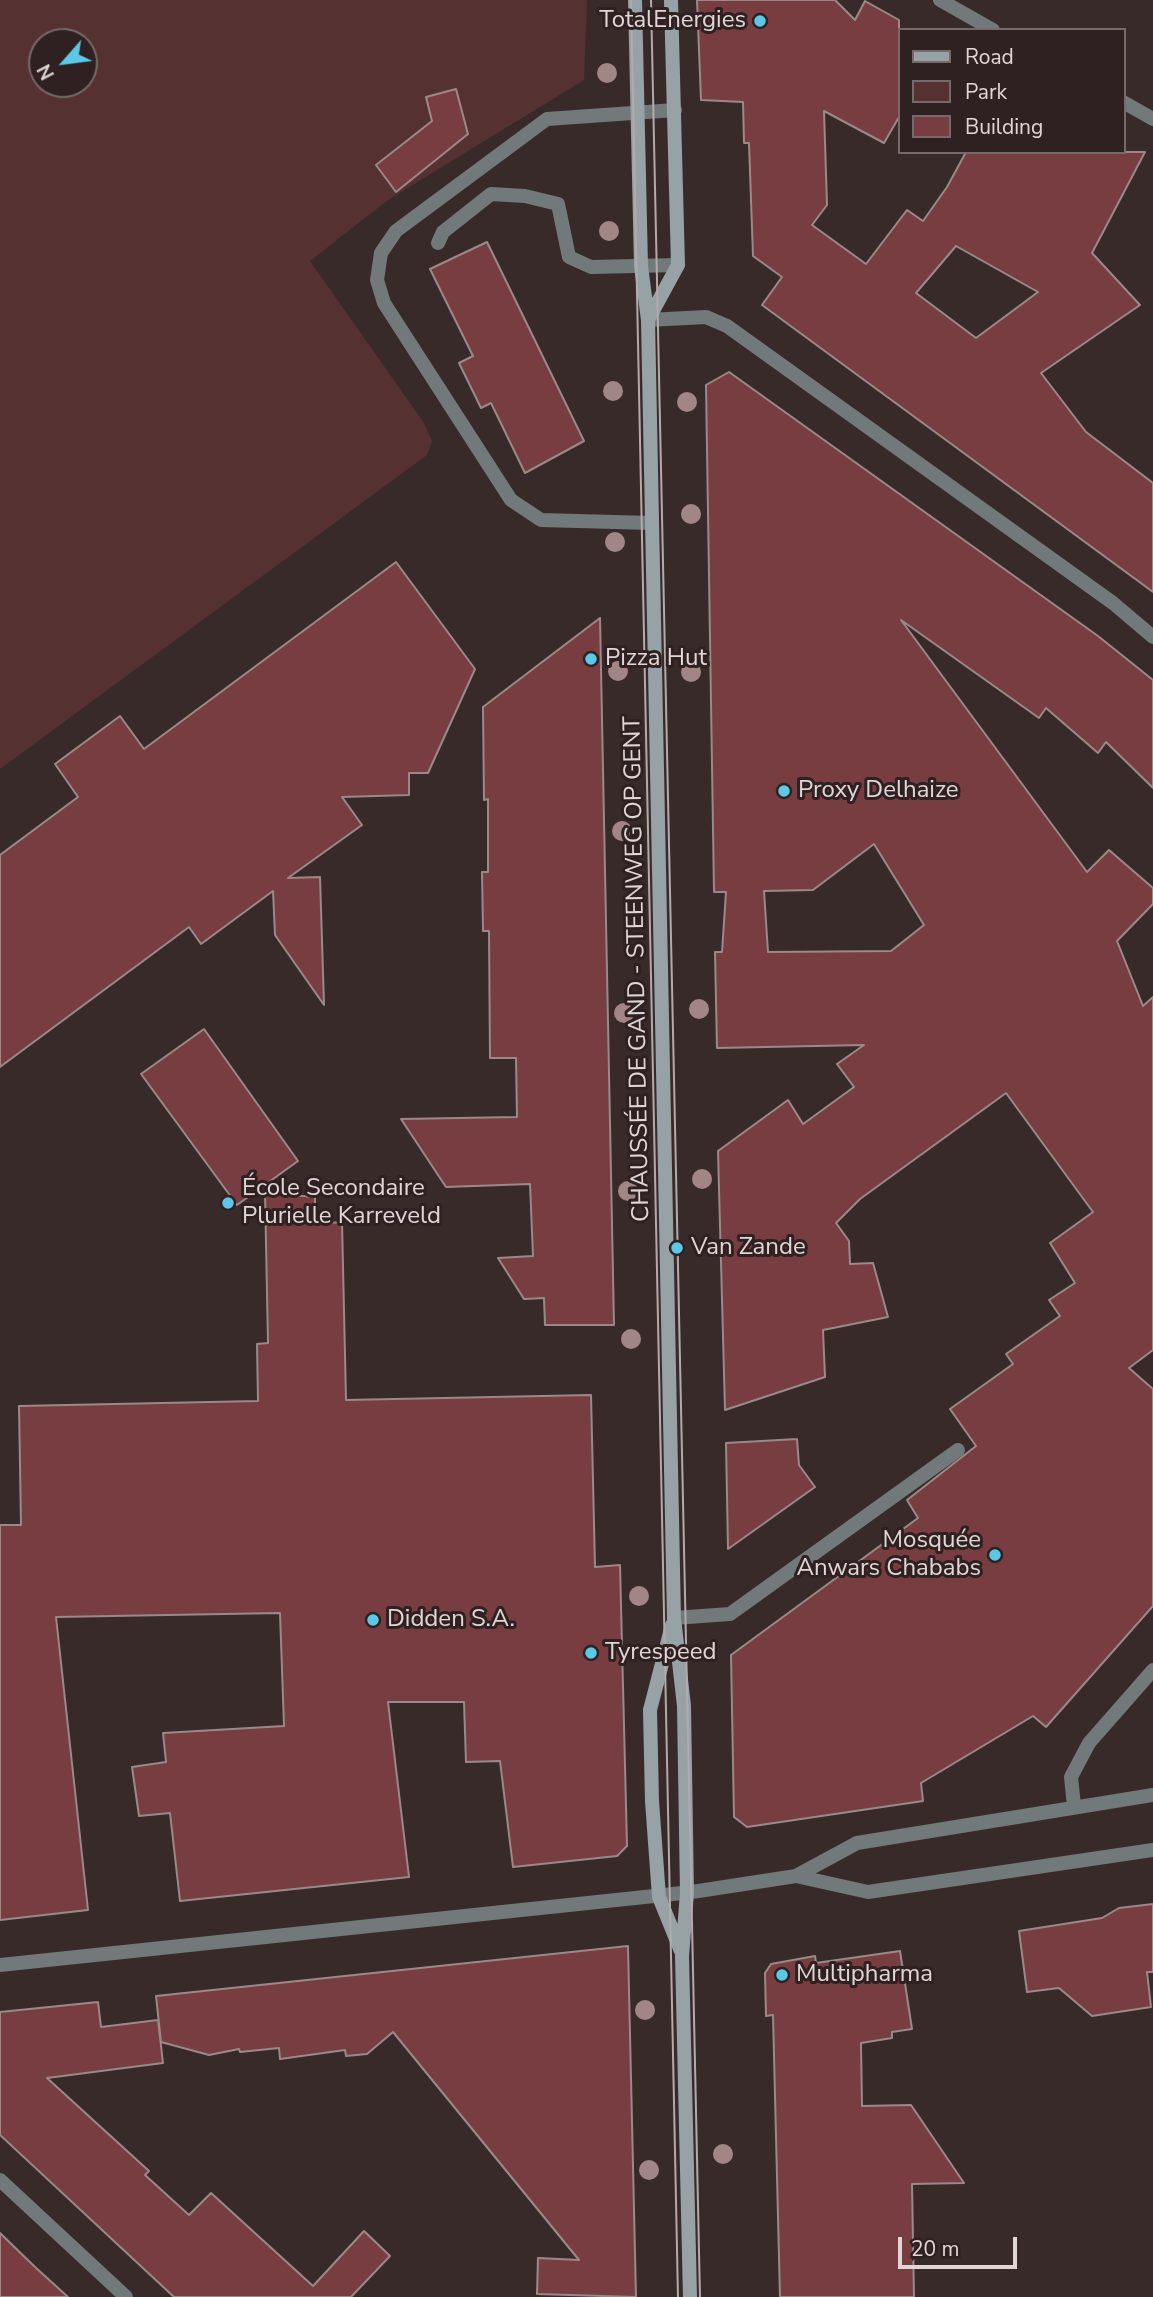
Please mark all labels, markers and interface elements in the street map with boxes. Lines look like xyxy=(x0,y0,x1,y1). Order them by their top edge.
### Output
place label: TotalEnergies xyxy=(599,7,746,35)
marker: TotalEnergies xyxy=(752,13,768,29)
north arrow xyxy=(28,28,98,98)
legend xyxy=(898,28,1125,154)
text: Road xyxy=(965,43,1014,71)
text: N xyxy=(31,60,61,84)
text: Park xyxy=(965,78,1007,106)
text: Building xyxy=(965,113,1043,141)
place label: Pizza Hut xyxy=(605,645,707,673)
marker: Pizza Hut xyxy=(583,651,599,667)
street label: CHAUSSÉE DE GAND - STEENWEG OP GENT xyxy=(619,716,657,1222)
place label: Proxy Delhaize xyxy=(798,777,959,805)
marker: Proxy Delhaize xyxy=(776,783,792,799)
place label: École Secondaire Plurielle Karreveld xyxy=(242,1175,441,1231)
marker: École Secondaire Plurielle Karreveld xyxy=(220,1195,236,1211)
place label: Van Zande xyxy=(691,1234,806,1262)
marker: Van Zande xyxy=(669,1240,685,1256)
place label: Mosquée Anwars Chababs xyxy=(796,1527,981,1583)
marker: Mosquée Anwars Chababs xyxy=(987,1547,1003,1563)
place label: Didden S.A. xyxy=(387,1606,515,1634)
marker: Didden S.A. xyxy=(365,1612,381,1628)
place label: Tyrespeed xyxy=(605,1639,716,1667)
marker: Tyrespeed xyxy=(583,1645,599,1661)
place label: Multipharma xyxy=(796,1961,933,1989)
marker: Multipharma xyxy=(774,1967,790,1983)
scale bar xyxy=(901,2224,1020,2268)
text: 20 m xyxy=(911,2235,960,2263)

